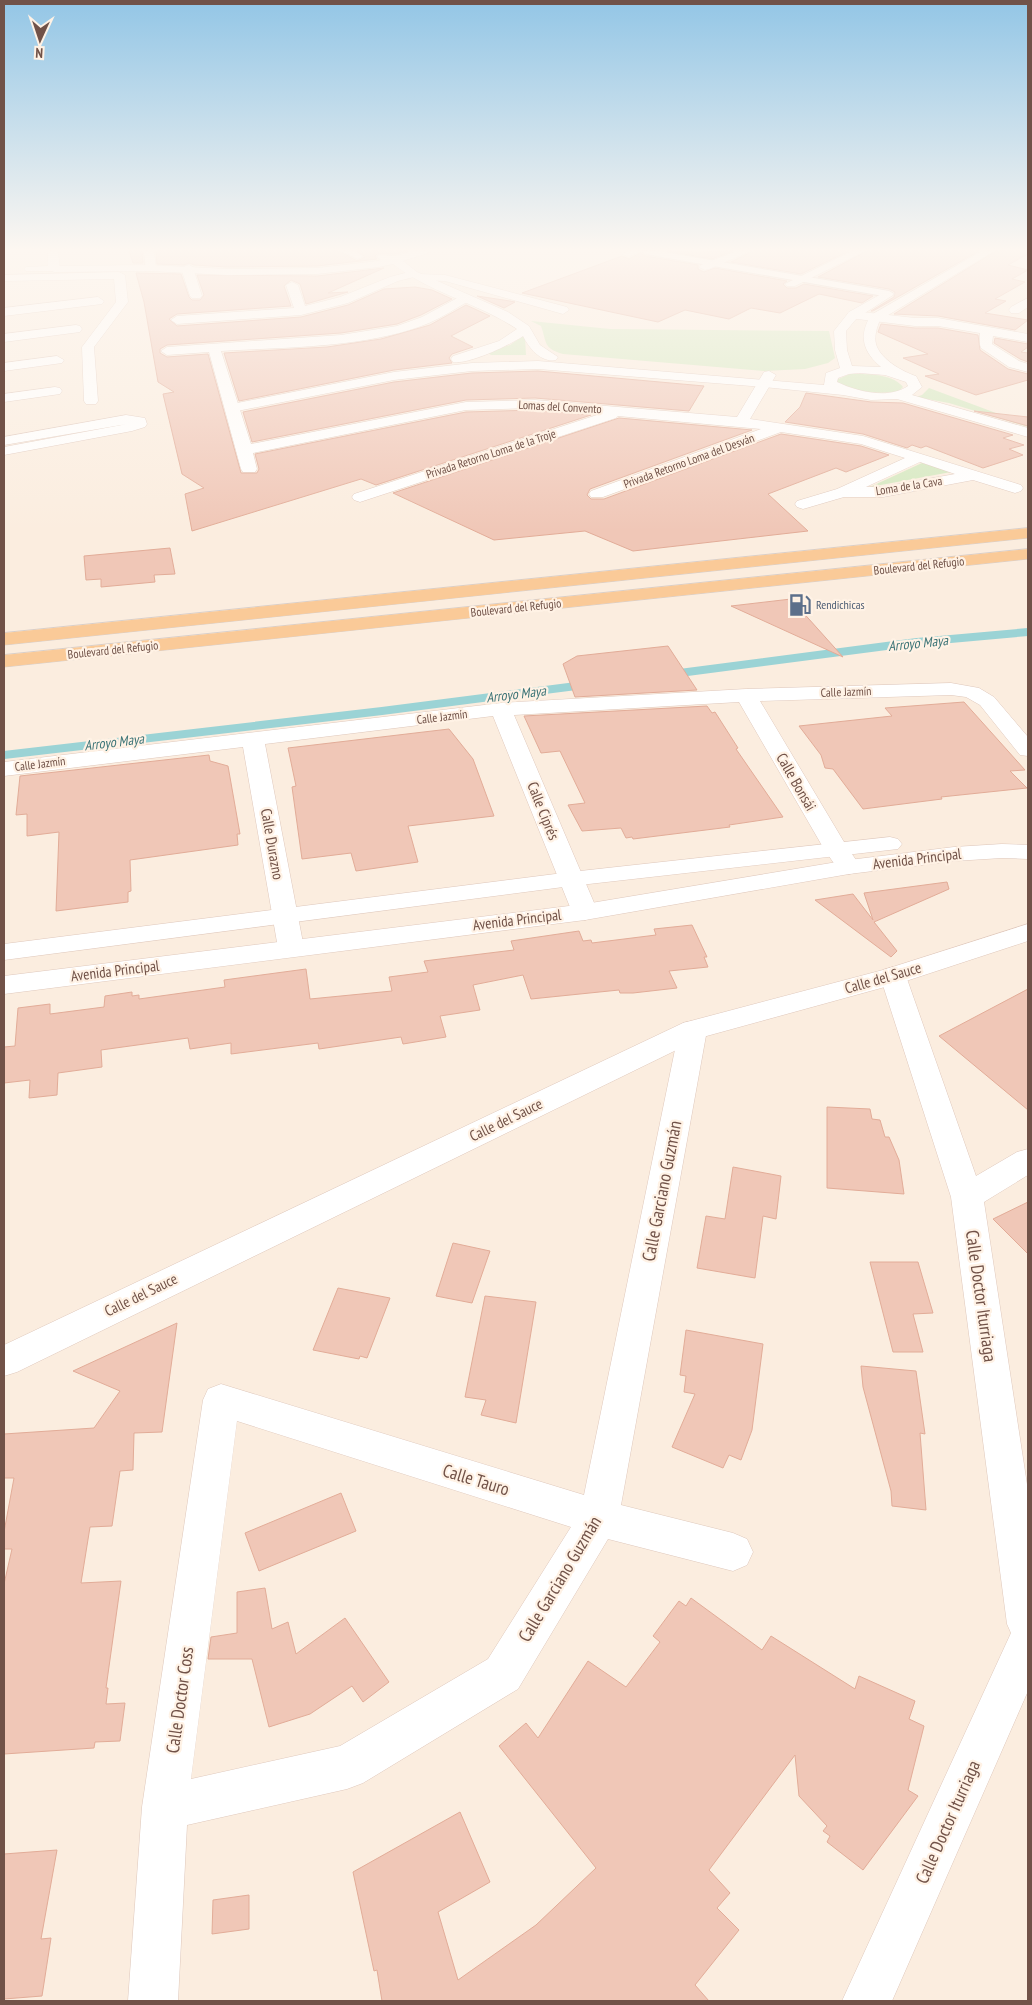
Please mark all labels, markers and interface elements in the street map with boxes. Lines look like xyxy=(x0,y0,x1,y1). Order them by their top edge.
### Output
north arrow xyxy=(15,15,65,65)
text: N xyxy=(35,44,44,62)
street label: Lomas del Convento xyxy=(518,397,602,416)
street label: Privada Retorno Loma de la Troje xyxy=(424,425,558,482)
street label: Privada Retorno Loma del Desván xyxy=(621,430,756,491)
street label: Loma de la Cava xyxy=(875,473,943,498)
street label: Boulevard del Refugio xyxy=(873,553,965,578)
fuel station icon: Rendichicas xyxy=(787,592,813,618)
street label: Boulevard del Refugio xyxy=(470,595,562,620)
place label: Rendichicas xyxy=(816,597,865,612)
water label: Arroyo Maya xyxy=(887,631,950,655)
street label: Boulevard del Refugio xyxy=(67,637,159,662)
water label: Arroyo Maya xyxy=(485,681,548,707)
street label: Calle Jazmín xyxy=(820,683,872,700)
street label: Calle Jazmín xyxy=(416,706,468,727)
water label: Arroyo Maya xyxy=(83,729,146,755)
street label: Calle Bonsái xyxy=(772,750,821,814)
street label: Calle Jazmín xyxy=(14,753,66,774)
street label: Calle Ciprés xyxy=(523,779,564,843)
street label: Calle Durazno xyxy=(257,807,288,881)
street label: Avenida Principal xyxy=(872,844,963,873)
street label: Avenida Principal xyxy=(472,905,563,934)
street label: Avenida Principal xyxy=(70,956,161,985)
street label: Calle del Sauce xyxy=(842,958,923,997)
street label: Calle del Sauce xyxy=(466,1094,545,1145)
street label: Calle Garciano Guzmán xyxy=(637,1119,686,1263)
street label: Calle Doctor Iturriaga xyxy=(961,1229,1002,1363)
street label: Calle del Sauce xyxy=(101,1269,180,1320)
street label: Calle Tauro xyxy=(440,1458,513,1501)
street label: Calle Garciano Guzmán xyxy=(513,1512,606,1646)
street label: Calle Doctor Coss xyxy=(161,1645,198,1755)
street label: Calle Doctor Iturriaga xyxy=(910,1756,985,1887)

